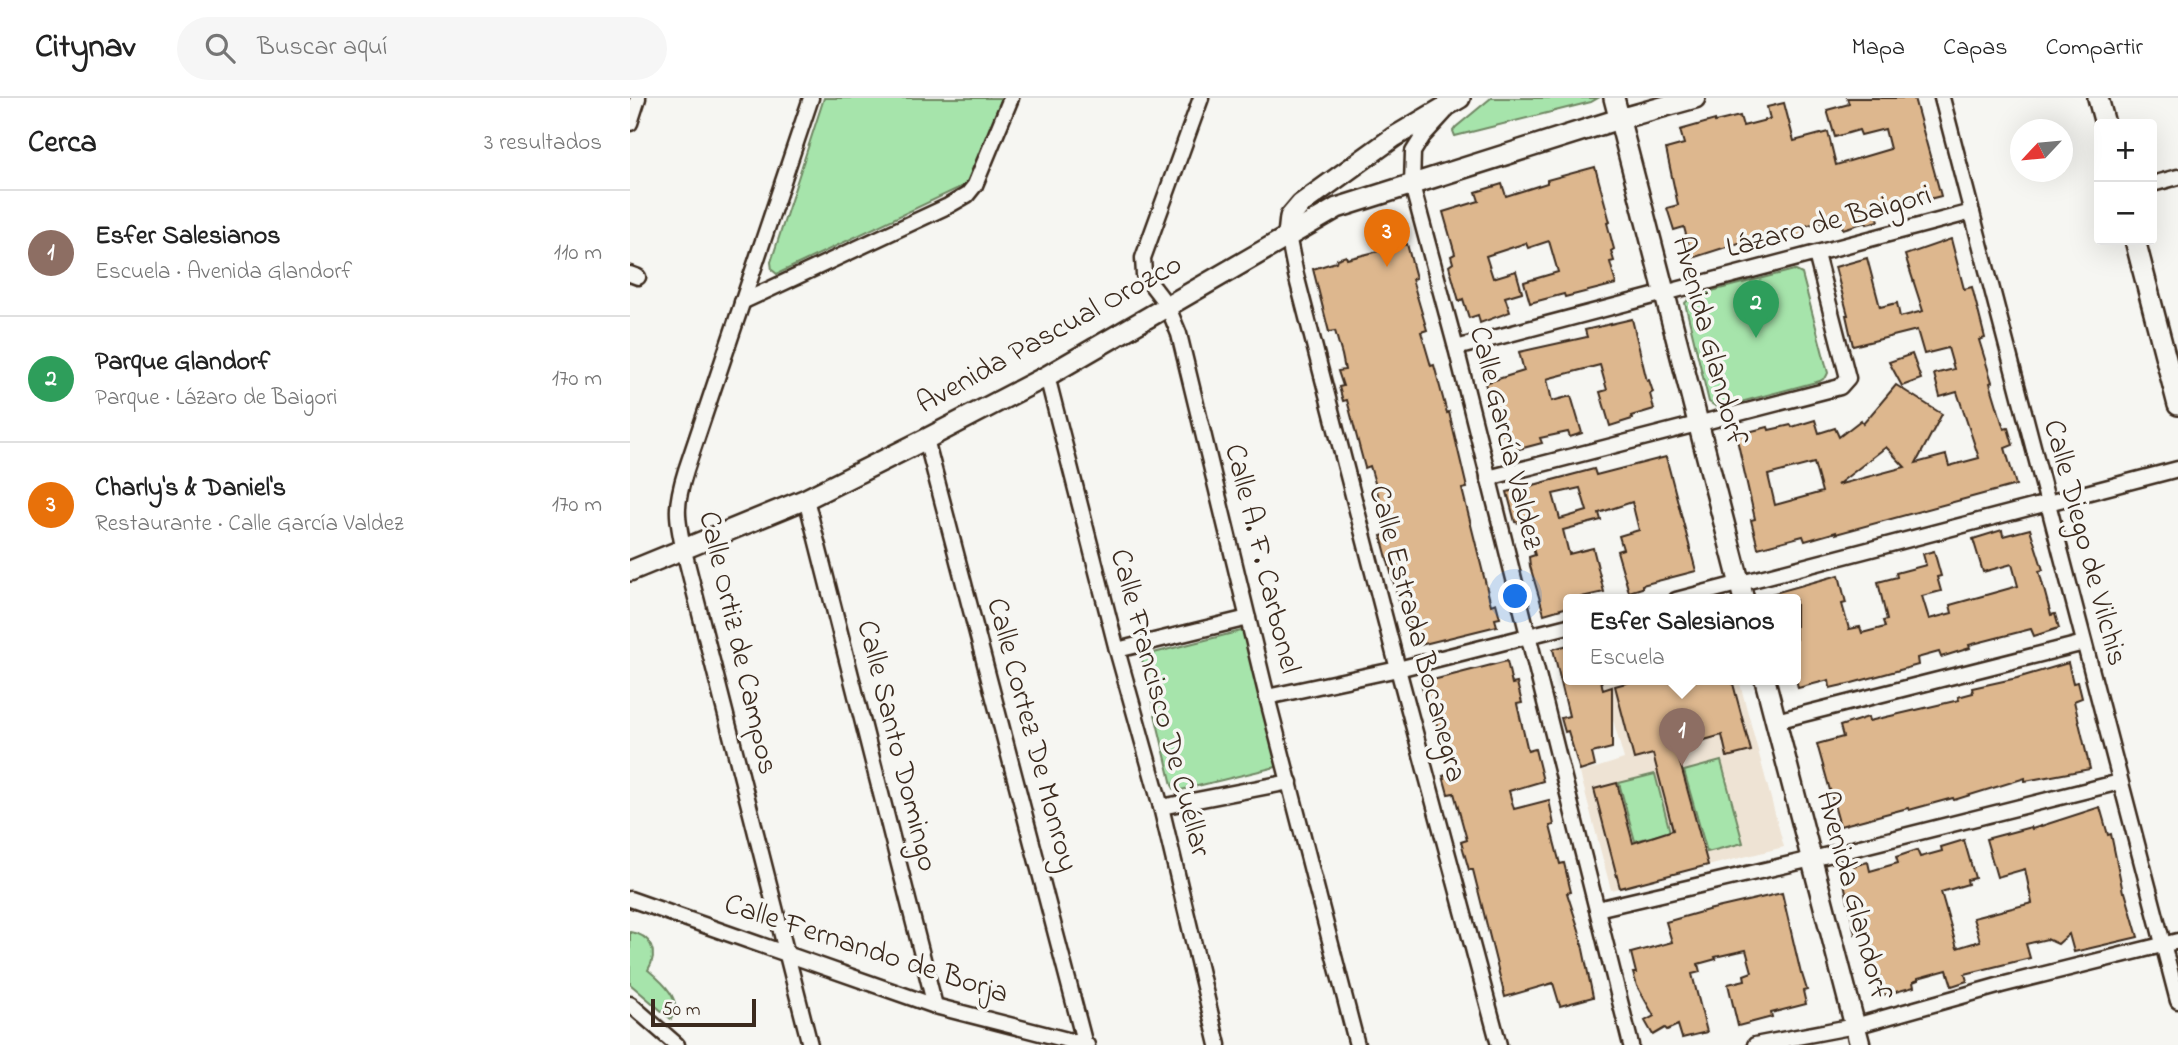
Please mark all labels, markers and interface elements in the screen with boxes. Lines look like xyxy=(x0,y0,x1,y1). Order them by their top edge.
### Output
search box xyxy=(177,17,667,80)
text: Citynav xyxy=(35,24,135,72)
icon: search xyxy=(201,29,239,67)
text: Buscar aquí xyxy=(257,29,387,67)
text: Mapa xyxy=(1852,31,1905,66)
text: Capas xyxy=(1943,31,2007,66)
text: Compartir xyxy=(2045,31,2143,66)
north arrow xyxy=(2010,119,2073,182)
map controls xyxy=(2094,119,2157,245)
button: + xyxy=(2094,119,2157,182)
text: Cerca xyxy=(28,122,97,166)
text: 3 resultados xyxy=(484,127,602,160)
street label: Lázaro de Baigori xyxy=(1721,174,1937,272)
button: − xyxy=(2094,182,2157,245)
pin: 3 xyxy=(1364,209,1410,267)
text: Esfer Salesianos xyxy=(95,218,281,256)
street label: Avenida Glandorf xyxy=(1659,231,1757,451)
text: 1 xyxy=(47,237,55,270)
text: 110 m xyxy=(554,237,602,270)
street label: Avenida Pascual Orozco xyxy=(909,244,1191,426)
text: Escuela · Avenida Glandorf xyxy=(95,256,352,289)
pin: 2 xyxy=(1733,280,1779,338)
street label: Calle García Valdez xyxy=(1456,322,1554,555)
text: Parque Glandorf xyxy=(95,344,270,382)
text: 2 xyxy=(45,363,57,396)
text: 170 m xyxy=(552,363,602,396)
text: Parque · Lázaro de Baigori xyxy=(95,382,338,415)
street label: Calle Diego de Vilchis xyxy=(2030,415,2138,671)
street label: Calle A. F. Carbonel xyxy=(1211,439,1311,679)
text: Charly's & Daniel's xyxy=(95,470,286,508)
street label: Calle Estrada Bocanegra xyxy=(1355,481,1477,787)
text: 3 xyxy=(46,489,56,522)
text: 170 m xyxy=(552,489,602,522)
street label: Calle Ortiz de Campos xyxy=(685,507,789,779)
text: Restaurante · Calle García Valdez xyxy=(95,508,404,541)
street label: Calle Francisco De Cuéllar xyxy=(1097,544,1221,862)
your location xyxy=(1498,579,1532,613)
street label: Calle Cortez De Monroy xyxy=(973,593,1089,877)
popup xyxy=(1563,594,1801,685)
text: Esfer Salesianos xyxy=(1589,604,1775,642)
street label: Calle Santo Domingo xyxy=(844,616,948,876)
text: Escuela xyxy=(1589,642,1665,675)
pin: 1 xyxy=(1659,708,1705,766)
street label: Avenida Glandorf xyxy=(1803,786,1901,1006)
street label: Calle Fernando de Borja xyxy=(718,883,1014,1017)
scale bar xyxy=(651,996,756,1028)
text: 50 m xyxy=(662,997,701,1024)

